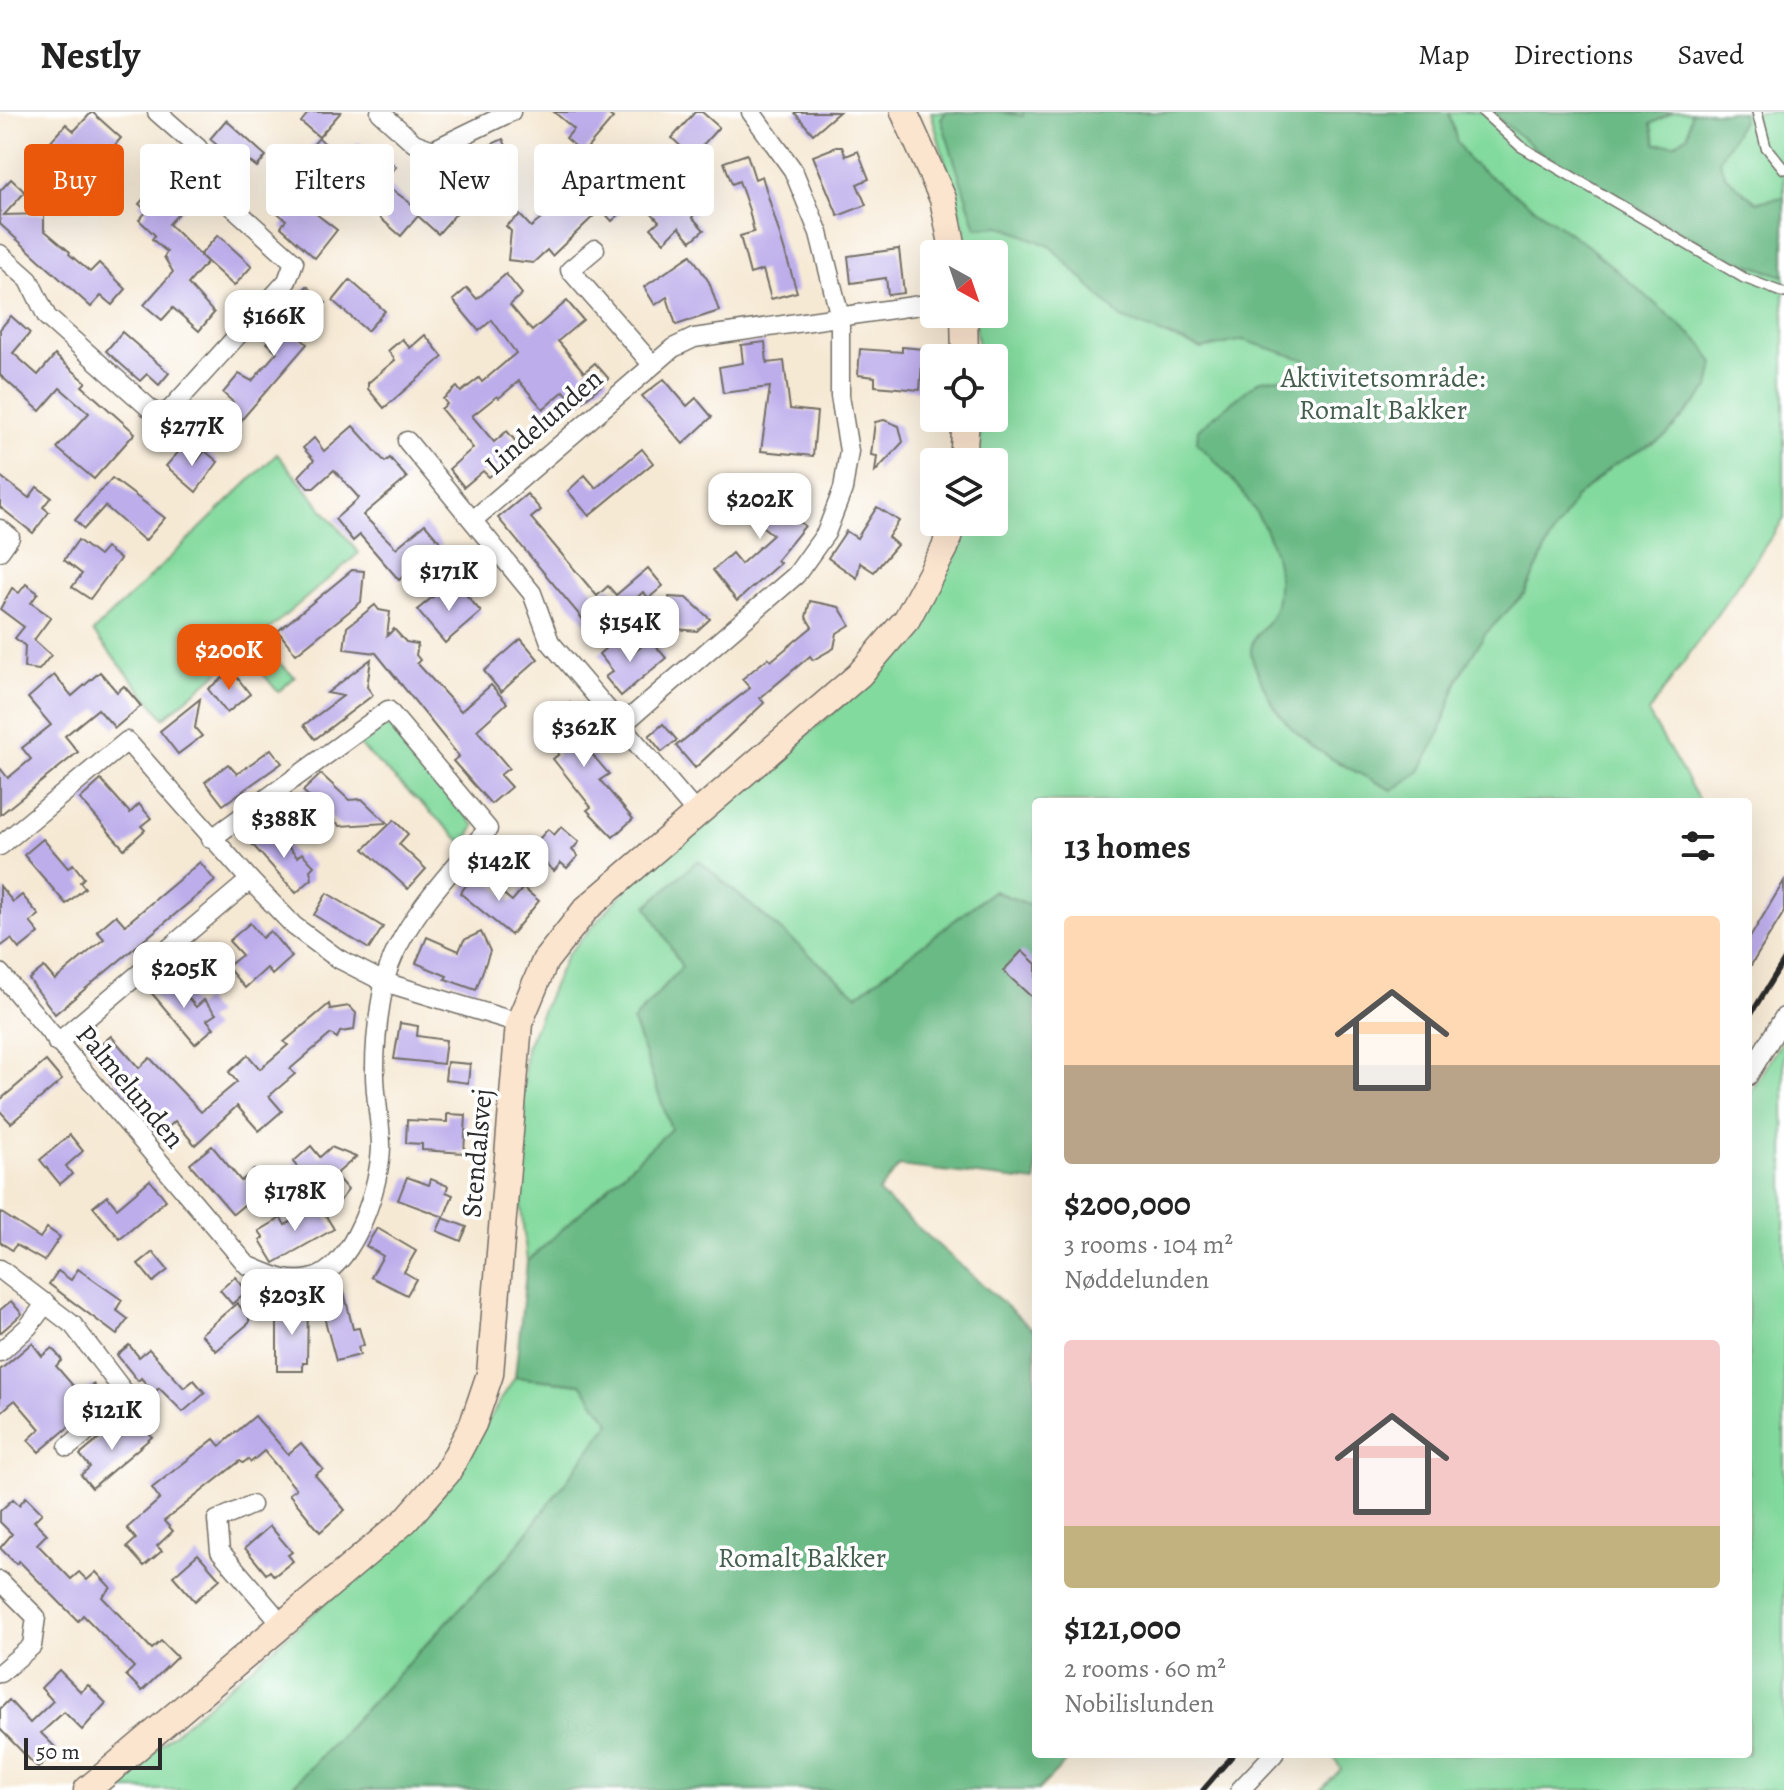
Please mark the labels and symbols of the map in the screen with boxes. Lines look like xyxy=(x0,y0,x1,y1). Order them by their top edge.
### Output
north arrow xyxy=(920,240,1008,328)
pin: $166K xyxy=(218,290,330,358)
park label: Aktivitetsområde: Romalt Bakker xyxy=(1280,359,1485,429)
street label: Lindelunden xyxy=(476,360,611,484)
pin: $277K xyxy=(136,400,248,468)
pin: $202K xyxy=(704,473,816,541)
pin: $171K xyxy=(393,545,505,613)
pin: $154K xyxy=(574,596,686,664)
pin: $200K xyxy=(173,624,285,692)
pin: $362K xyxy=(528,701,640,769)
pin: $388K xyxy=(228,792,340,860)
pin: $142K xyxy=(443,835,555,903)
pin: $205K xyxy=(128,942,240,1010)
street label: Palmelunden xyxy=(67,1017,193,1157)
street label: Stendalsvej xyxy=(452,1087,502,1219)
pin: $178K xyxy=(239,1165,351,1233)
pin: $203K xyxy=(236,1269,348,1337)
pin: $121K xyxy=(56,1384,168,1452)
park label: Romalt Bakker xyxy=(718,1539,887,1577)
scale bar xyxy=(24,1734,162,1770)

